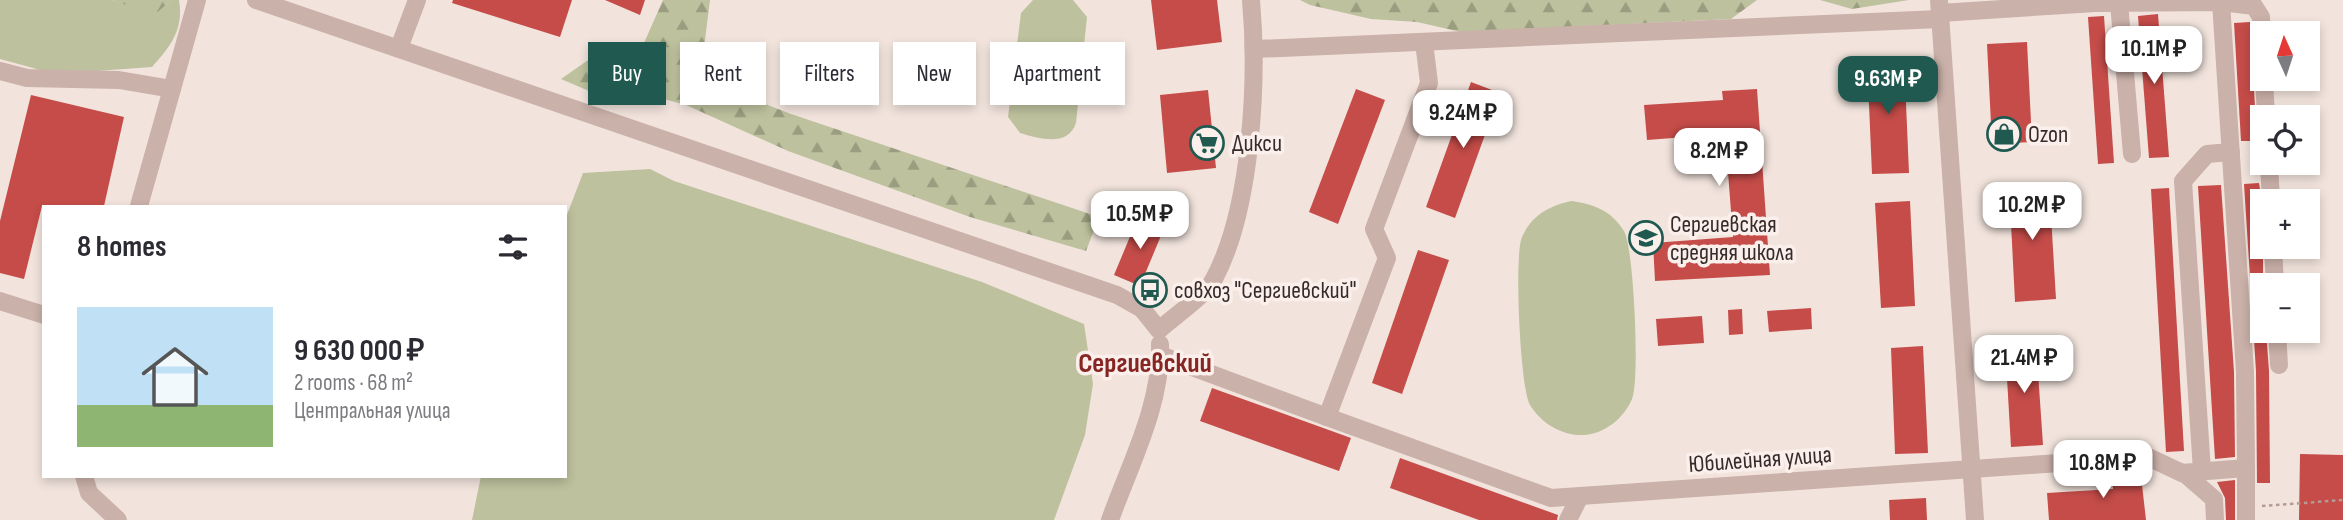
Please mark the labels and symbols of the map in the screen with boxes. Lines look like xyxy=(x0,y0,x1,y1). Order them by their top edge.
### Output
north arrow xyxy=(2250,21,2320,91)
pin: 10.1M ₽ xyxy=(2089,27,2219,86)
pin: 9.63M ₽ xyxy=(1823,57,1953,116)
pin: 9.24M ₽ xyxy=(1398,90,1528,150)
shop icon: Ozon xyxy=(1985,115,2023,153)
place label: Ozon xyxy=(2028,120,2068,149)
supermarket icon: Дикси xyxy=(1188,124,1226,162)
pin: 8.2M ₽ xyxy=(1662,128,1776,188)
place label: Дикси xyxy=(1232,129,1282,158)
pin: 10.2M ₽ xyxy=(1967,182,2097,242)
pin: 10.5M ₽ xyxy=(1075,191,1205,251)
place label: Сергиевская средняя школа xyxy=(1670,210,1794,267)
school or university icon: Сергиевская средняя школа xyxy=(1627,219,1665,257)
bus stop icon: совхоз "Сергиевский" xyxy=(1131,271,1169,309)
place label: совхоз "Сергиевский" xyxy=(1174,276,1357,305)
pin: 21.4M ₽ xyxy=(1959,336,2089,395)
district label: Сергиевский xyxy=(1078,347,1212,380)
street label: Юбилейная улица xyxy=(1687,440,1833,479)
pin: 10.8M ₽ xyxy=(2038,440,2168,500)

